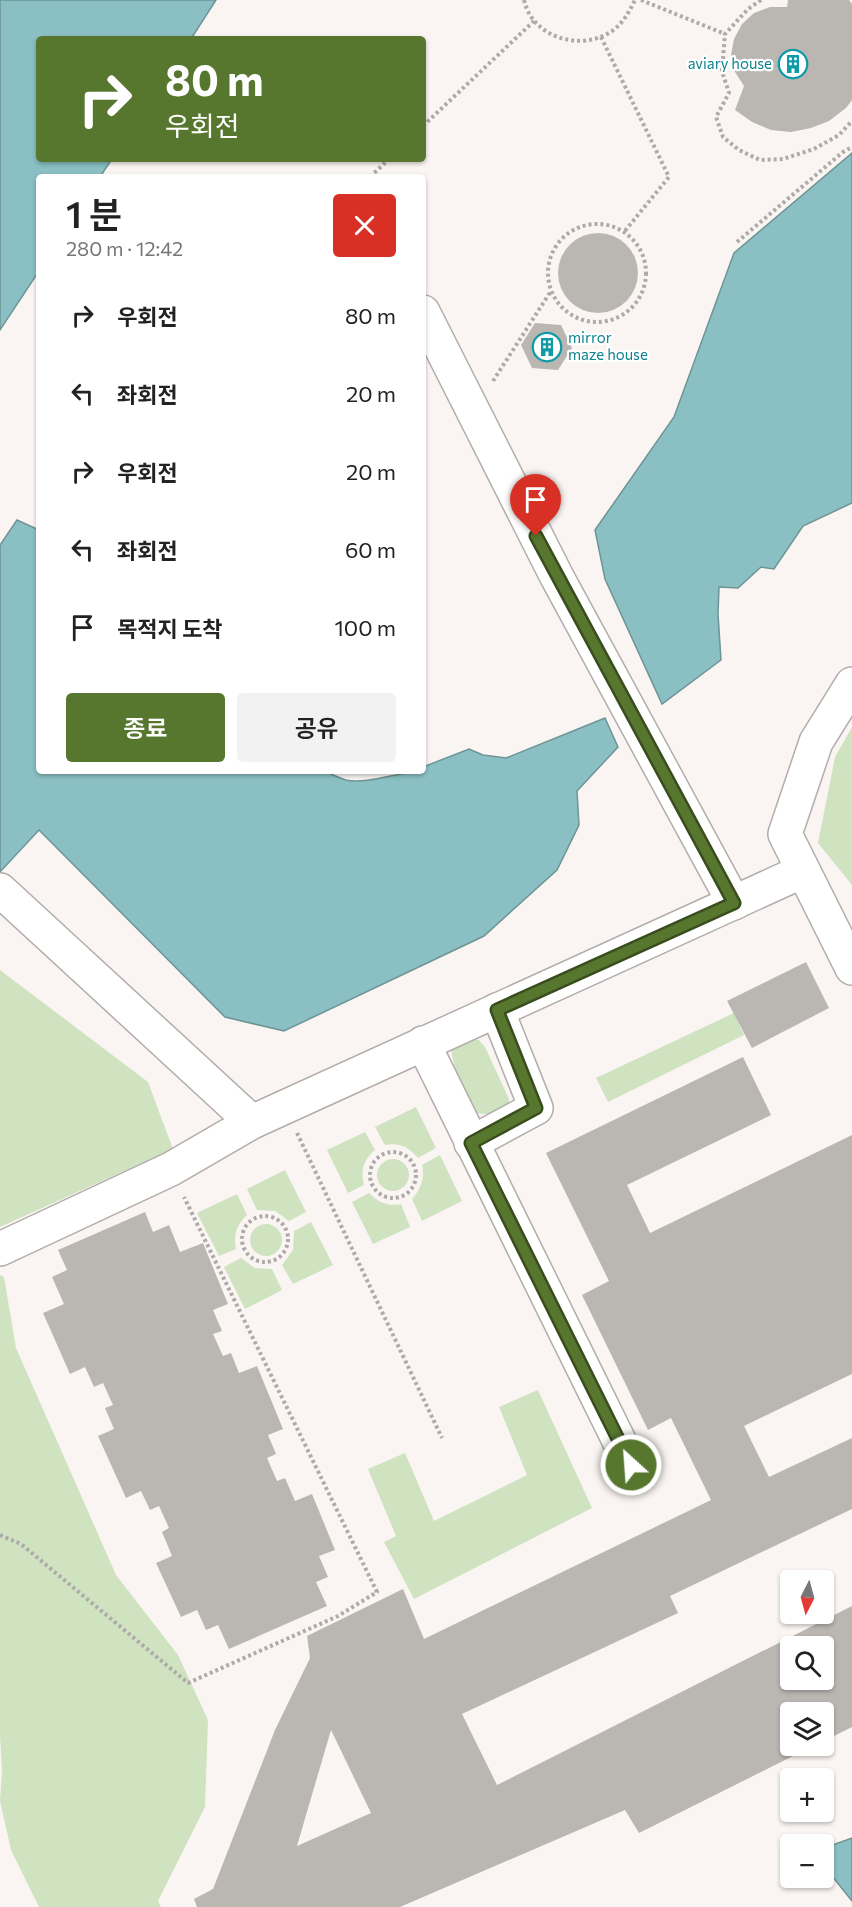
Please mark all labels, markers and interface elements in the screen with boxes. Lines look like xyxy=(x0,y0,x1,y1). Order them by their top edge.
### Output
building icon: aviary house xyxy=(777,48,809,80)
text: 80 m xyxy=(165,53,264,105)
place label: aviary house xyxy=(688,54,772,72)
icon: right xyxy=(66,60,144,138)
text: 우회전 xyxy=(165,109,240,142)
text: 1 분 xyxy=(66,191,122,235)
button: close xyxy=(333,194,396,257)
text: 280 m · 12:42 xyxy=(66,236,183,260)
icon: right xyxy=(66,299,99,332)
text: 80 m xyxy=(345,302,396,329)
text: 우회전 xyxy=(117,303,178,330)
place label: mirror maze house xyxy=(568,328,648,363)
building icon: mirror maze house xyxy=(531,331,563,363)
icon: left xyxy=(66,377,99,410)
text: 20 m xyxy=(346,380,396,407)
text: 좌회전 xyxy=(117,381,178,408)
icon: right xyxy=(66,455,99,488)
text: 20 m xyxy=(346,458,396,485)
text: 우회전 xyxy=(117,459,178,486)
pin xyxy=(510,474,561,536)
icon: arrive xyxy=(519,483,552,516)
icon: left xyxy=(66,533,99,566)
text: 60 m xyxy=(345,536,396,563)
text: 좌회전 xyxy=(117,537,178,564)
icon: arrive xyxy=(66,611,99,644)
text: 100 m xyxy=(334,614,396,641)
text: 목적지 도착 xyxy=(117,615,222,642)
button: 종료 xyxy=(66,693,225,762)
button: 공유 xyxy=(237,693,396,762)
position arrow xyxy=(599,1433,663,1497)
north arrow xyxy=(780,1570,834,1624)
map controls xyxy=(780,1570,834,1888)
button: search xyxy=(780,1636,834,1690)
button: layers xyxy=(780,1702,834,1756)
button: + xyxy=(780,1768,834,1822)
button: − xyxy=(780,1834,834,1888)

